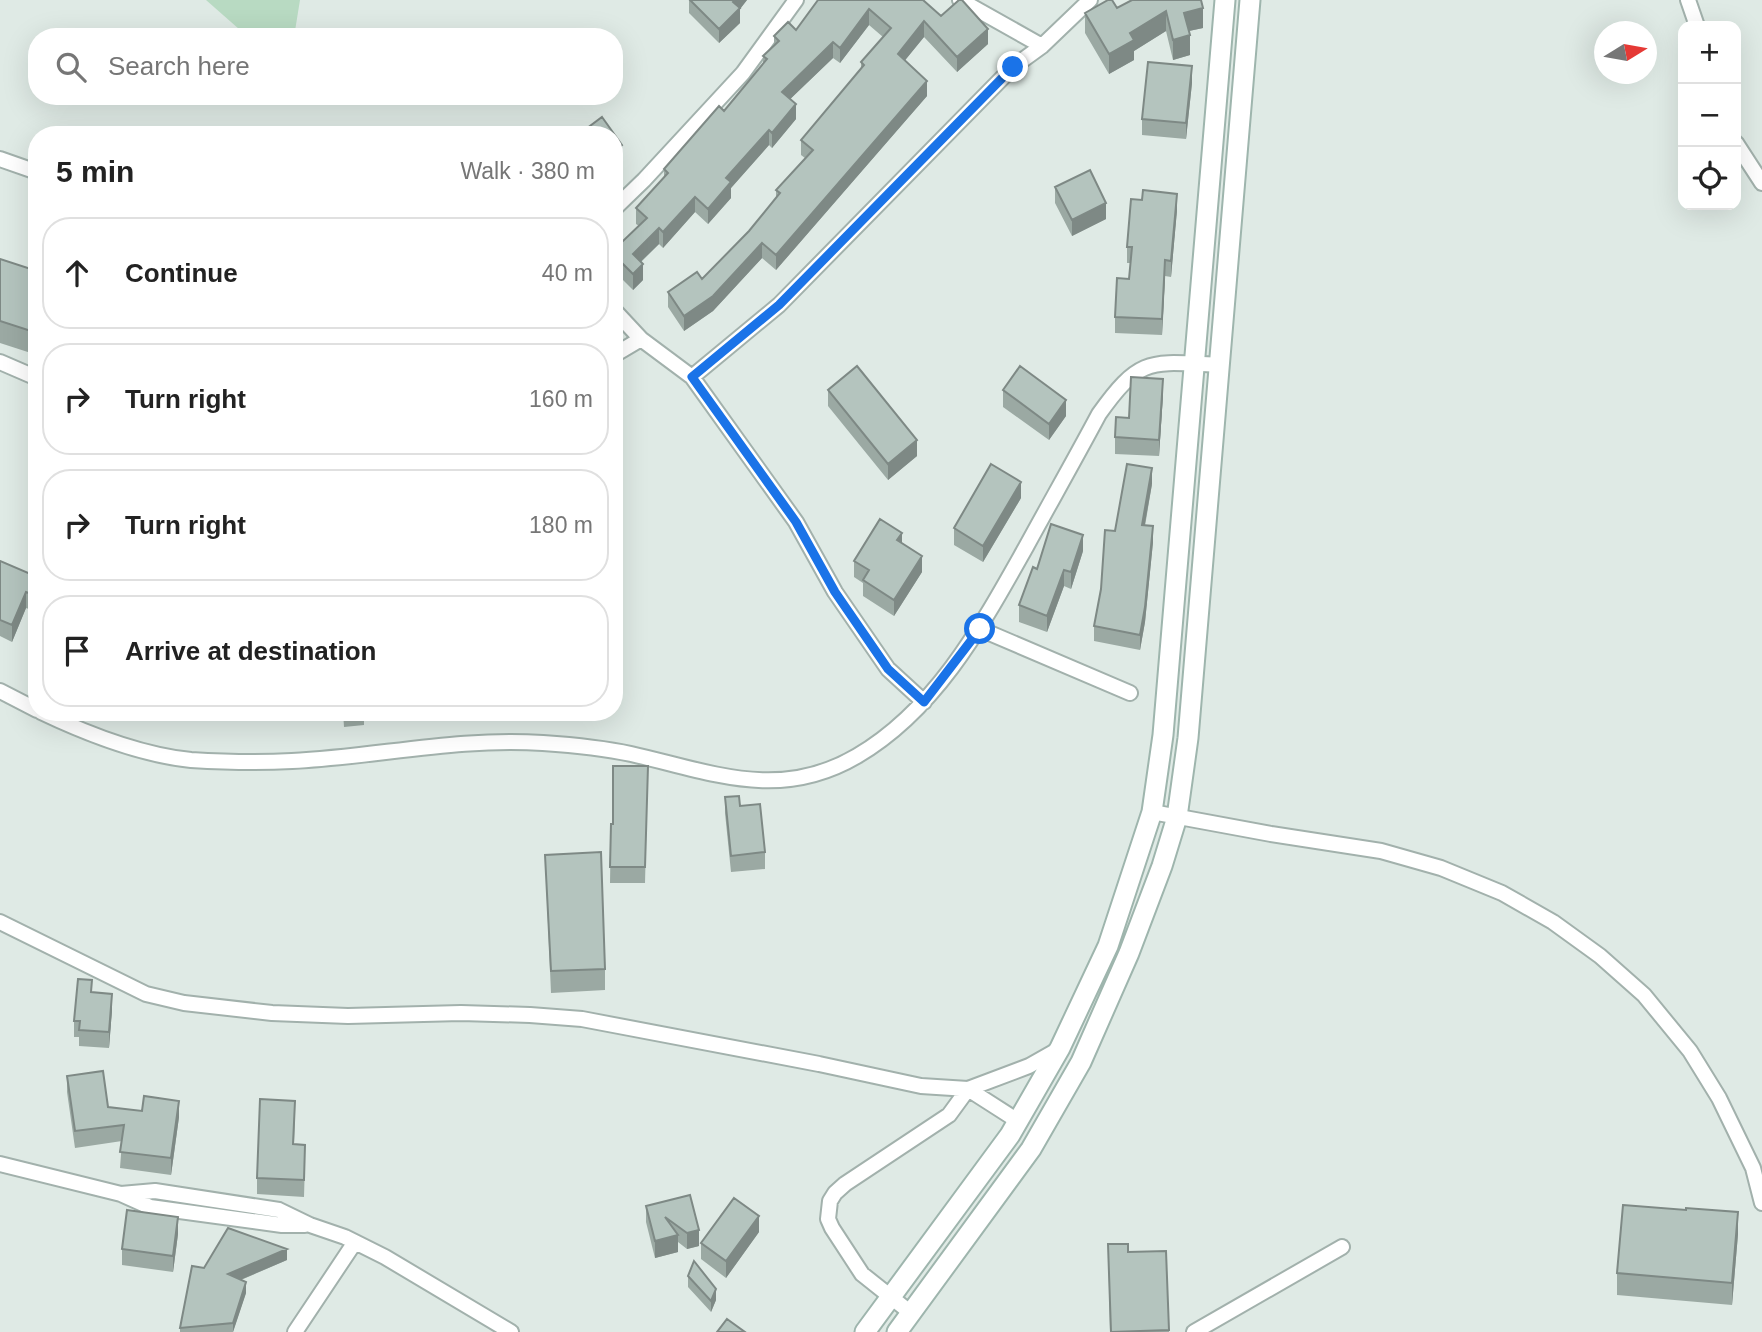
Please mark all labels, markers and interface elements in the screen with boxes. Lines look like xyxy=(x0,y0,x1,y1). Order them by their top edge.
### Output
north arrow xyxy=(1594,21,1657,84)
map controls xyxy=(1678,21,1741,210)
button: + xyxy=(1678,21,1741,84)
search box xyxy=(28,28,623,105)
icon: search xyxy=(52,48,90,86)
text: Search here xyxy=(108,51,250,81)
route end xyxy=(997,51,1028,82)
button: − xyxy=(1678,84,1741,147)
button: locate xyxy=(1678,147,1741,210)
text: 5 min xyxy=(56,155,134,188)
text: Walk · 380 m xyxy=(460,158,595,184)
icon: ahead xyxy=(58,254,96,292)
text: Continue xyxy=(125,258,238,288)
text: 40 m xyxy=(542,260,593,286)
icon: right xyxy=(58,380,96,418)
text: Turn right xyxy=(125,384,246,414)
text: 160 m xyxy=(529,386,593,412)
icon: right xyxy=(58,506,96,544)
text: Turn right xyxy=(125,510,246,540)
text: 180 m xyxy=(529,512,593,538)
route start xyxy=(964,613,995,644)
icon: arrive xyxy=(58,632,96,670)
text: Arrive at destination xyxy=(125,636,376,666)

